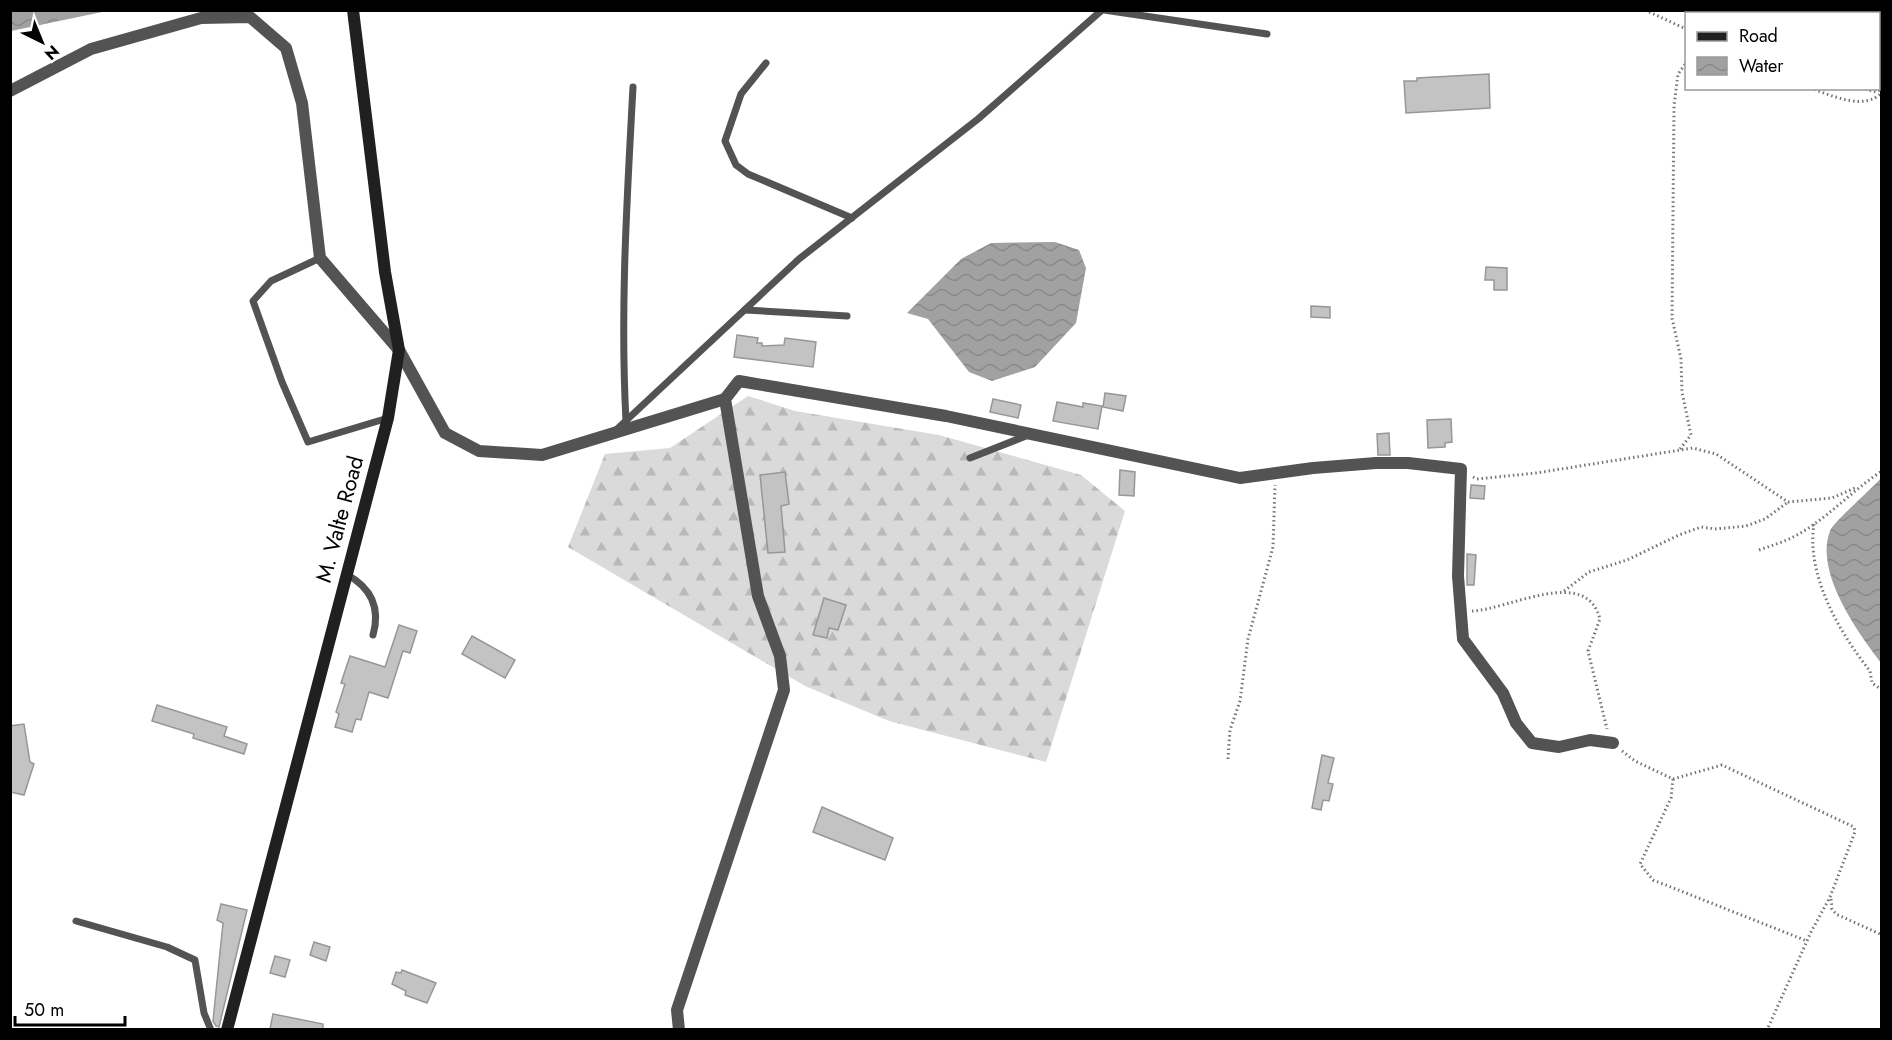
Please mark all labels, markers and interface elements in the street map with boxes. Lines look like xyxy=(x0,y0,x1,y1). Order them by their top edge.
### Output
north arrow xyxy=(12,12,72,72)
legend xyxy=(1685,12,1880,90)
text: Road xyxy=(1739,23,1778,49)
text: N xyxy=(39,40,64,65)
text: Water xyxy=(1739,53,1784,79)
street label: M. Valte Road xyxy=(307,452,371,586)
scale bar xyxy=(15,989,124,1027)
text: 50 m xyxy=(24,997,64,1023)

